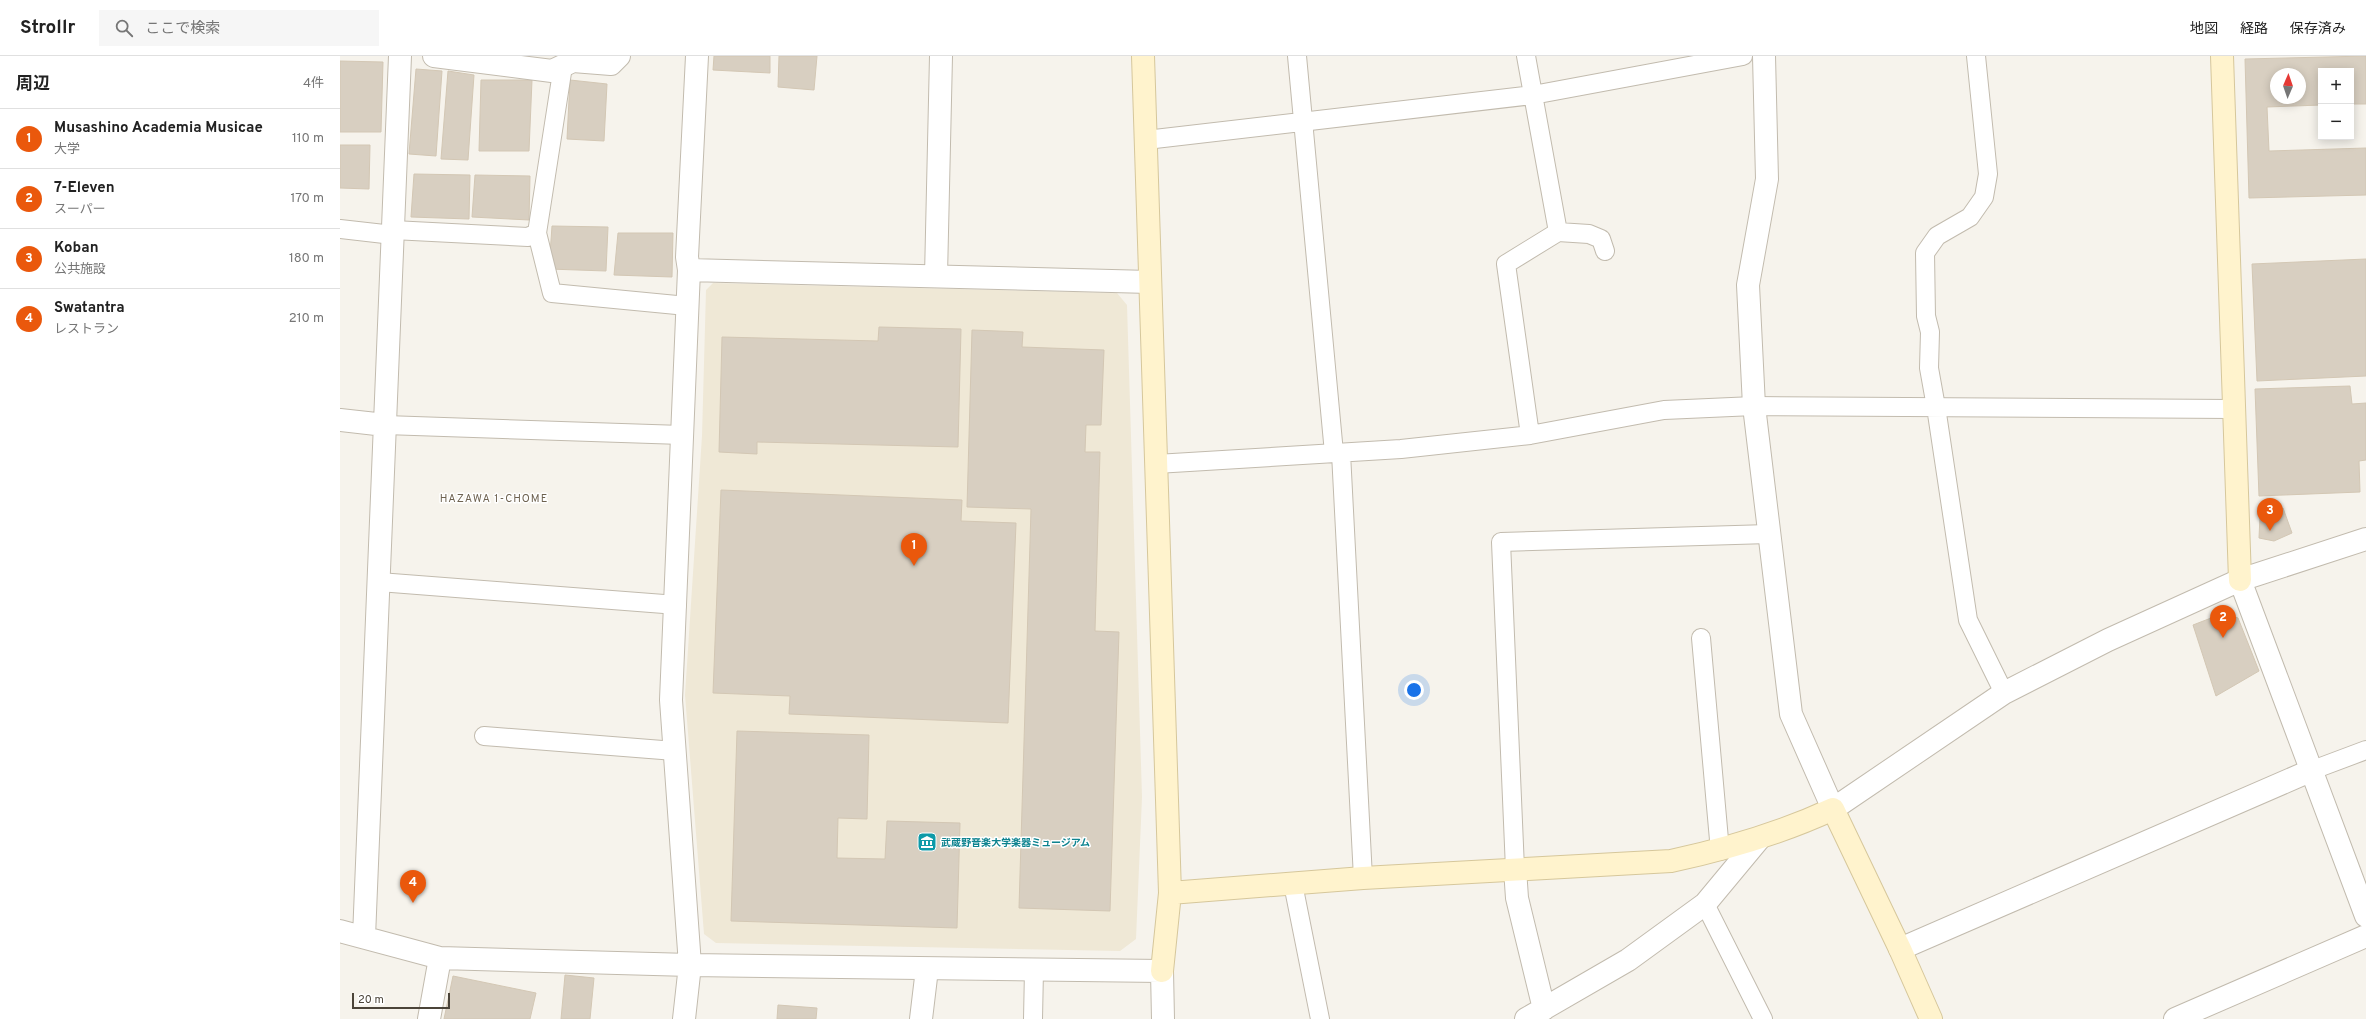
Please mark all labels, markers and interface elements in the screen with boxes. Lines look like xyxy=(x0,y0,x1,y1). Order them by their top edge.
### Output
search box xyxy=(99,10,379,46)
text: Strollr xyxy=(20,16,75,40)
icon: search xyxy=(113,17,135,39)
text: ここで検索 xyxy=(145,20,220,39)
text: 地図 xyxy=(2190,21,2218,38)
text: 経路 xyxy=(2240,21,2268,38)
text: 保存済み xyxy=(2290,21,2346,38)
north arrow xyxy=(2270,68,2306,104)
map controls xyxy=(2318,68,2354,140)
button: + xyxy=(2318,68,2354,104)
text: 周辺 xyxy=(16,74,50,96)
text: 4件 xyxy=(303,76,324,92)
button: − xyxy=(2318,104,2354,140)
text: Musashino Academia Musicae xyxy=(54,119,263,138)
text: 1 xyxy=(26,131,32,147)
text: 110 m xyxy=(292,131,324,147)
text: 大学 xyxy=(54,142,80,158)
text: 7-Eleven xyxy=(54,179,115,198)
text: 2 xyxy=(25,191,33,207)
text: 170 m xyxy=(290,191,324,207)
text: スーパー xyxy=(54,202,106,218)
text: Koban xyxy=(54,239,99,258)
text: 3 xyxy=(25,251,33,267)
text: 180 m xyxy=(289,251,324,267)
text: 公共施設 xyxy=(54,262,106,278)
text: Swatantra xyxy=(54,299,125,318)
text: 4 xyxy=(25,311,33,327)
text: 210 m xyxy=(289,311,324,327)
text: レストラン xyxy=(54,322,119,338)
district label: HAZAWA 1-CHOME xyxy=(440,492,548,506)
pin: 3 xyxy=(2257,498,2283,531)
pin: 1 xyxy=(901,533,927,566)
pin: 2 xyxy=(2210,605,2236,638)
your location xyxy=(1404,680,1424,700)
museum icon: 武蔵野音楽大学楽器ミュージアム xyxy=(916,831,938,853)
place label: 武蔵野音楽大学楽器ミュージアム xyxy=(941,837,1090,850)
pin: 4 xyxy=(400,870,426,903)
scale bar xyxy=(352,991,450,1010)
text: 20 m xyxy=(358,993,384,1007)

